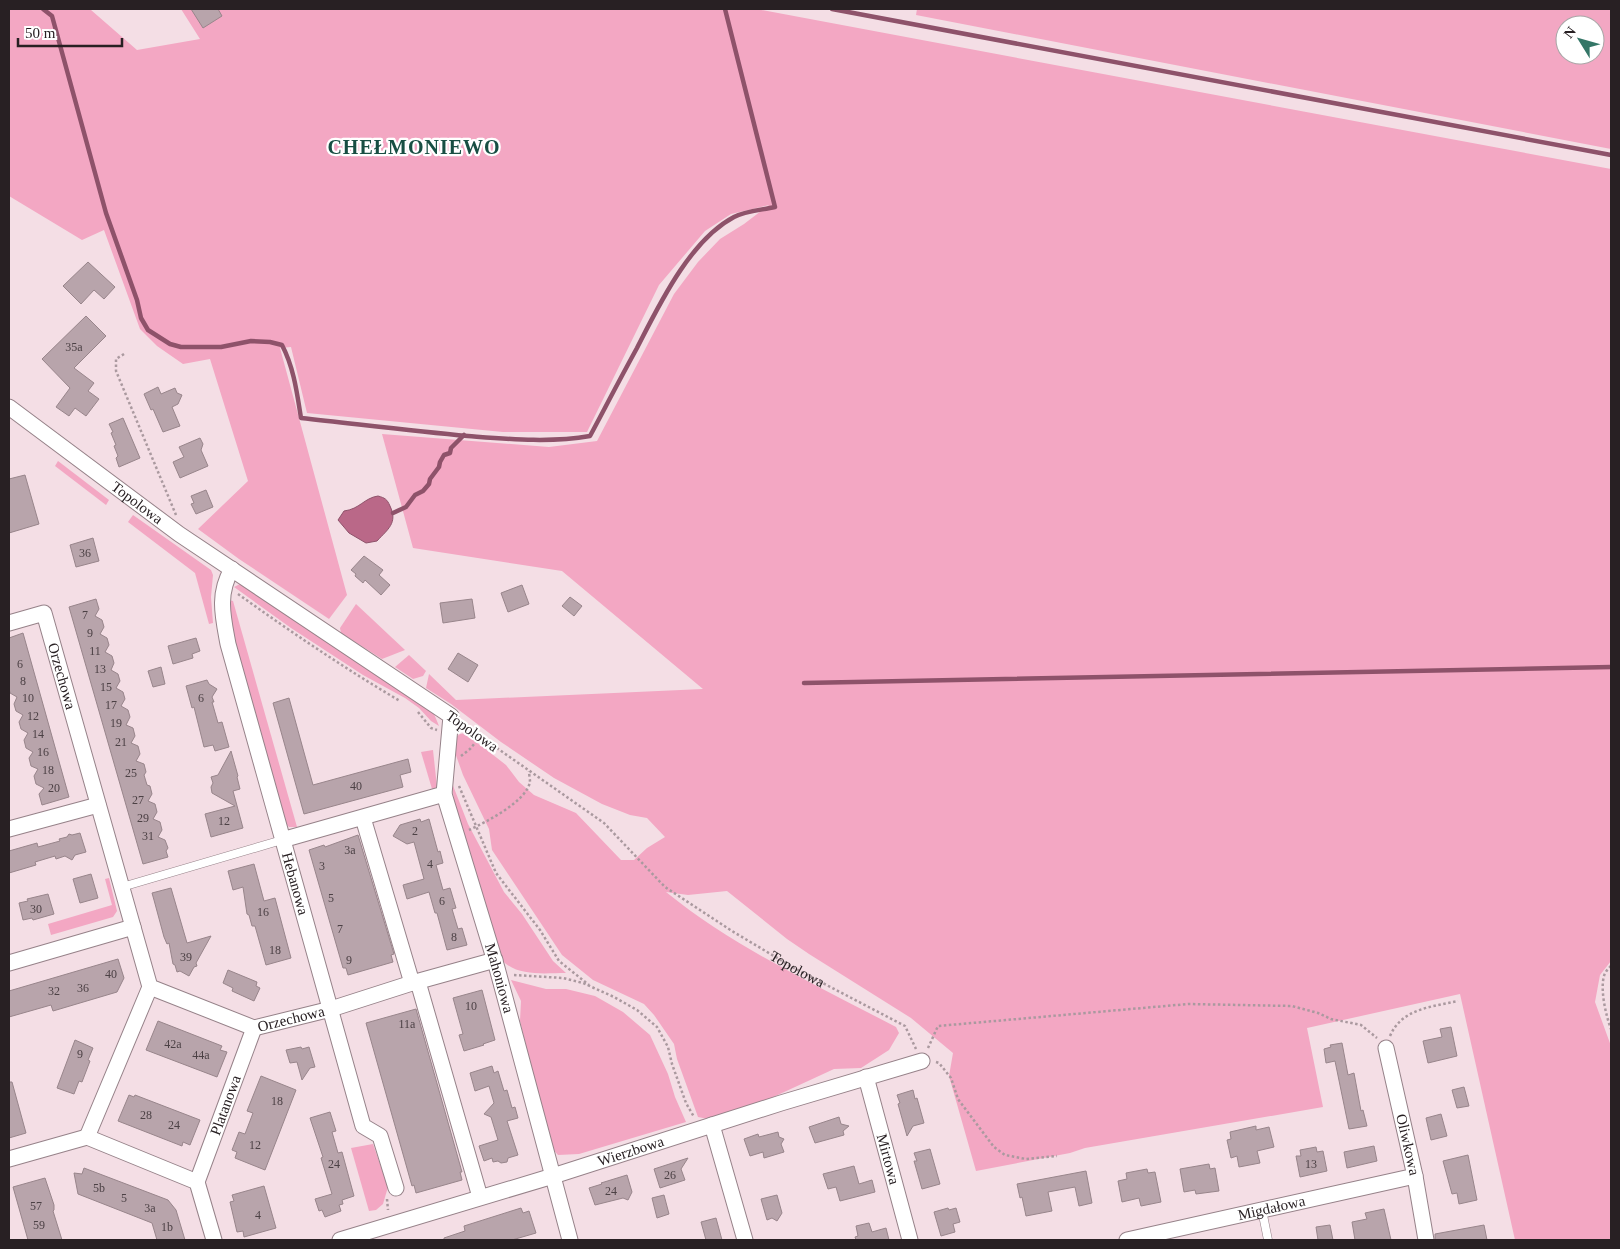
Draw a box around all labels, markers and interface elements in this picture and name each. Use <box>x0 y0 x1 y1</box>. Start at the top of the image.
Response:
scale bar <box>18 15 121 47</box>
north arrow <box>1555 15 1605 65</box>
text: N <box>1561 24 1579 41</box>
text: 50 m <box>25 25 56 41</box>
district label: CHEŁMONIEWO <box>327 136 501 158</box>
house number: 35a <box>65 340 83 354</box>
street label: Topolowa <box>108 478 166 527</box>
house number: 36 <box>79 546 91 560</box>
house number: 7 <box>82 608 88 622</box>
house number: 9 <box>87 626 93 640</box>
street label: Orzechowa <box>45 641 79 712</box>
house number: 11 <box>89 644 101 658</box>
house number: 6 <box>17 657 23 671</box>
house number: 13 <box>94 662 106 676</box>
house number: 8 <box>20 674 26 688</box>
house number: 15 <box>100 680 112 694</box>
house number: 10 <box>22 691 34 705</box>
house number: 6 <box>198 691 204 705</box>
house number: 17 <box>105 698 117 712</box>
street label: Topolowa <box>443 707 501 755</box>
house number: 12 <box>27 709 39 723</box>
house number: 19 <box>110 716 122 730</box>
house number: 14 <box>32 727 44 741</box>
house number: 21 <box>115 735 127 749</box>
house number: 16 <box>37 745 49 759</box>
house number: 18 <box>42 763 54 777</box>
house number: 25 <box>125 766 137 780</box>
house number: 40 <box>350 779 362 793</box>
house number: 20 <box>48 781 60 795</box>
house number: 27 <box>132 793 144 807</box>
house number: 29 <box>137 811 149 825</box>
house number: 12 <box>218 814 230 828</box>
house number: 2 <box>412 824 418 838</box>
house number: 31 <box>142 829 154 843</box>
house number: 3a <box>344 843 356 857</box>
street label: Hebanowa <box>279 851 312 917</box>
house number: 4 <box>427 857 433 871</box>
house number: 3 <box>319 859 325 873</box>
house number: 5 <box>328 891 334 905</box>
house number: 6 <box>439 894 445 908</box>
house number: 30 <box>30 902 42 916</box>
house number: 16 <box>257 905 269 919</box>
house number: 7 <box>337 922 343 936</box>
house number: 8 <box>451 930 457 944</box>
street label: Mahoniowa <box>482 941 517 1015</box>
house number: 18 <box>269 943 281 957</box>
street label: Topolowa <box>767 948 827 991</box>
house number: 39 <box>180 950 192 964</box>
house number: 9 <box>346 953 352 967</box>
house number: 40 <box>105 967 117 981</box>
house number: 36 <box>77 981 89 995</box>
house number: 32 <box>48 984 60 998</box>
house number: 10 <box>465 999 477 1013</box>
street label: Orzechowa <box>256 1003 326 1035</box>
house number: 11a <box>399 1017 416 1031</box>
house number: 42a <box>164 1037 182 1051</box>
house number: 9 <box>77 1047 83 1061</box>
house number: 44a <box>192 1048 210 1062</box>
street label: Platanowa <box>207 1073 244 1137</box>
house number: 18 <box>271 1094 283 1108</box>
house number: 28 <box>140 1108 152 1122</box>
street label: Oliwkowa <box>1393 1112 1423 1177</box>
house number: 24 <box>168 1118 180 1132</box>
street label: Mirtowa <box>874 1132 903 1186</box>
street label: Wierzbowa <box>596 1133 666 1169</box>
house number: 12 <box>249 1138 261 1152</box>
house number: 24 <box>328 1157 340 1171</box>
house number: 13 <box>1305 1157 1317 1171</box>
house number: 26 <box>664 1168 676 1182</box>
house number: 5b <box>93 1181 105 1195</box>
house number: 24 <box>605 1184 617 1198</box>
house number: 5 <box>121 1191 127 1205</box>
street label: Migdałowa <box>1236 1193 1307 1223</box>
house number: 57 <box>30 1199 42 1213</box>
house number: 3a <box>144 1201 156 1215</box>
house number: 4 <box>255 1208 261 1222</box>
house number: 59 <box>33 1218 45 1232</box>
house number: 1b <box>161 1220 173 1234</box>

